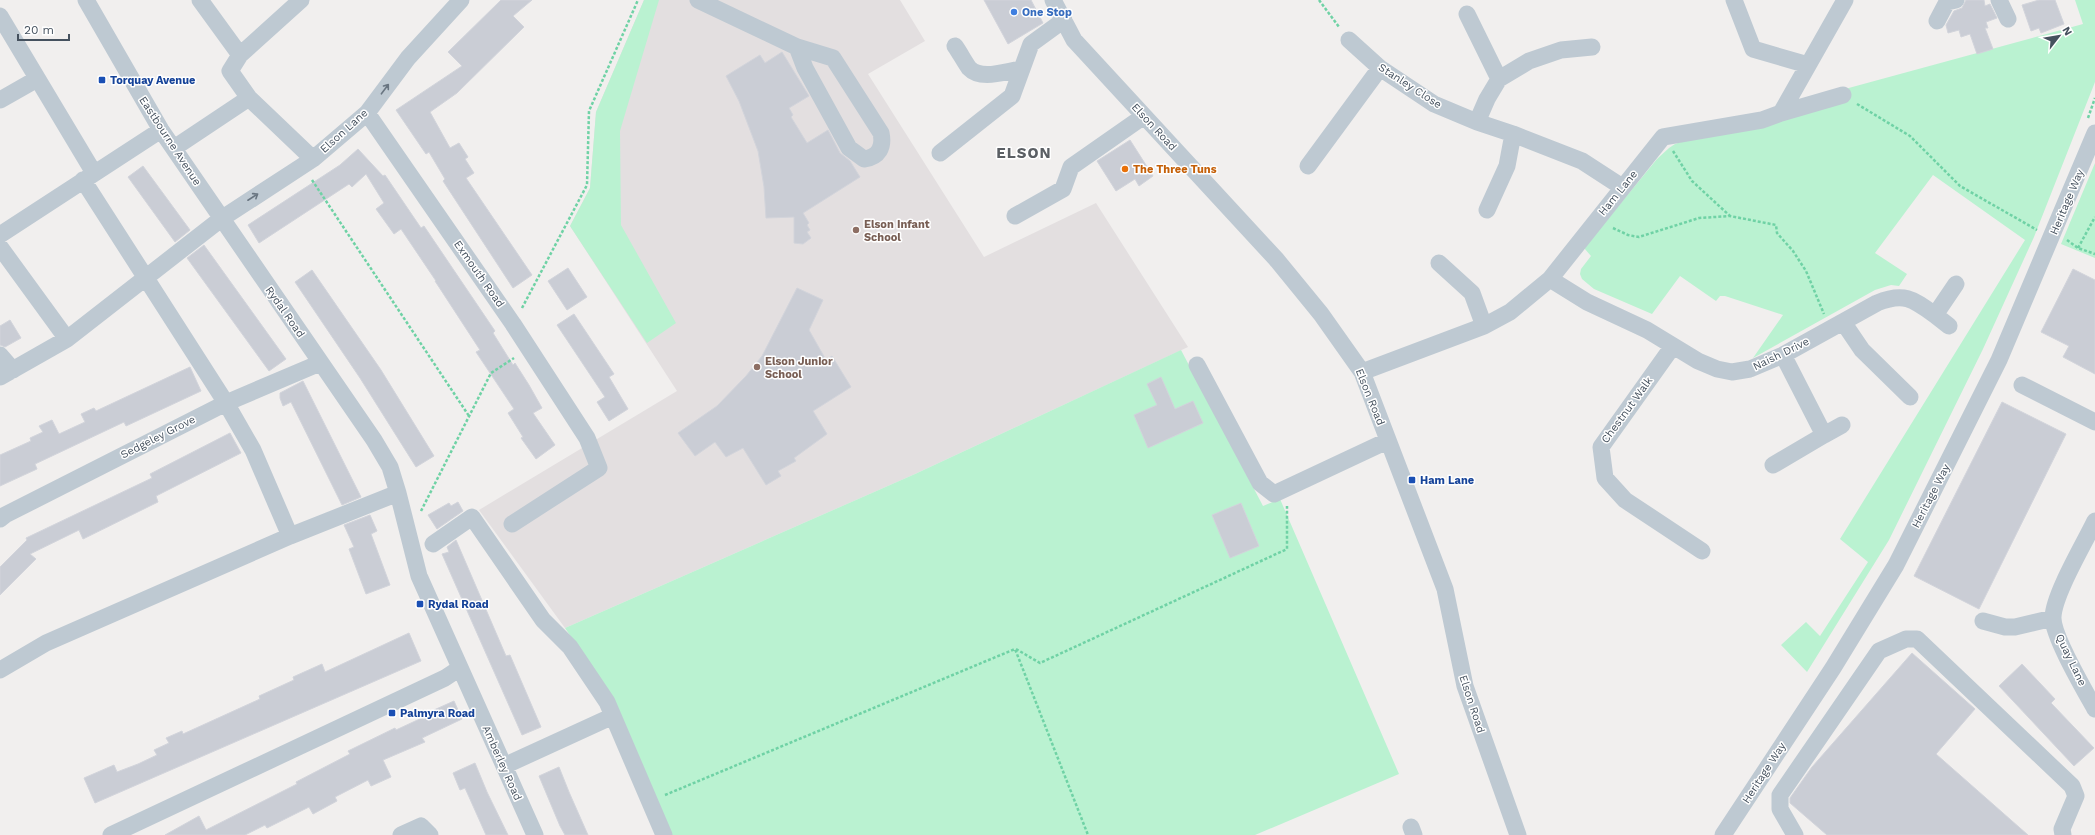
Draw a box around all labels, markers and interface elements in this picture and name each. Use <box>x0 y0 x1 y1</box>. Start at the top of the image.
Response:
place label: One Stop <box>1022 6 1072 19</box>
marker: One Stop <box>1009 7 1019 17</box>
scale bar <box>18 16 69 42</box>
north arrow <box>2039 16 2079 56</box>
text: 20 m <box>24 23 54 37</box>
text: N <box>2059 24 2075 38</box>
street label: Stanley Close <box>1376 61 1444 111</box>
place label: Torquay Avenue <box>110 74 195 87</box>
marker: Torquay Avenue <box>97 75 107 85</box>
one-way arrow <box>381 83 389 94</box>
street label: Eastbourne Avenue <box>136 94 204 188</box>
street label: Elson Road <box>1129 101 1179 153</box>
street label: Elson Lane <box>318 106 370 156</box>
district label: ELSON <box>996 144 1052 162</box>
place label: The Three Tuns <box>1133 163 1217 176</box>
marker: The Three Tuns <box>1120 164 1130 174</box>
street label: Heritage Way <box>2047 167 2087 237</box>
street label: Ham Lane <box>1596 168 1640 218</box>
one-way arrow <box>248 193 259 202</box>
place label: Elson Infant School <box>864 218 930 244</box>
marker: Elson Infant School <box>851 225 861 235</box>
street label: Exmouth Road <box>451 238 507 310</box>
street label: Rydal Road <box>263 284 307 340</box>
street label: Naish Drive <box>1751 335 1811 373</box>
place label: Elson Junior School <box>765 355 833 381</box>
marker: Elson Junior School <box>752 362 762 372</box>
street label: Elson Road <box>1353 367 1387 427</box>
street label: Chestnut Walk <box>1599 374 1655 446</box>
street label: Sedgeley Grove <box>118 413 198 461</box>
street label: Heritage Way <box>1909 462 1953 530</box>
place label: Ham Lane <box>1420 474 1474 487</box>
marker: Ham Lane <box>1407 475 1417 485</box>
place label: Rydal Road <box>428 598 489 611</box>
marker: Rydal Road <box>415 599 425 609</box>
street label: Quay Lane <box>2053 632 2089 688</box>
street label: Elson Road <box>1457 673 1487 735</box>
place label: Palmyra Road <box>400 707 475 720</box>
marker: Palmyra Road <box>387 708 397 718</box>
street label: Amberley Road <box>480 723 524 803</box>
street label: Heritage Way <box>1739 740 1789 806</box>

